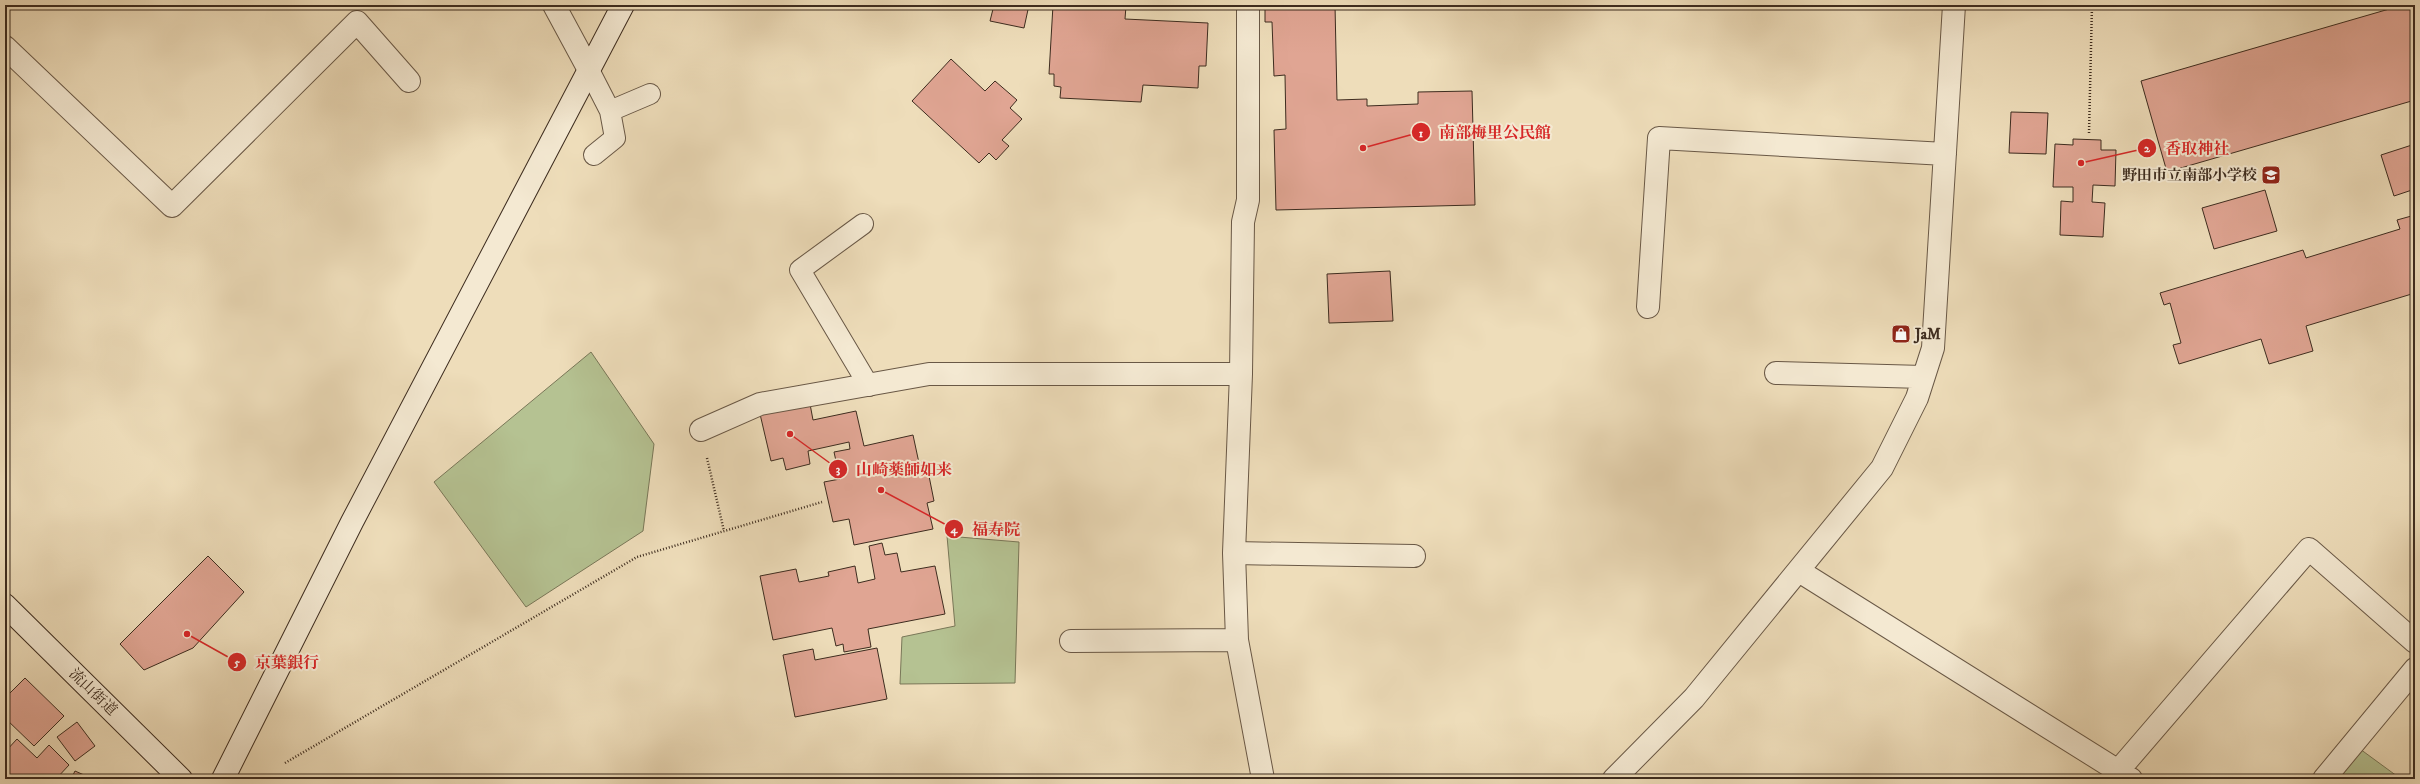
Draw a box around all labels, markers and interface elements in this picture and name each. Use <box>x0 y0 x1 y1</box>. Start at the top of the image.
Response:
callout: 南部梅里公民館 <box>1411 118 1559 146</box>
text: 南部梅里公民館 <box>1439 123 1551 143</box>
text: 1 <box>1419 126 1424 141</box>
callout: 香取神社 <box>2137 134 2237 162</box>
text: 香取神社 <box>2165 139 2229 159</box>
text: 2 <box>2144 141 2151 156</box>
school or university icon: 野田市立南部小学校 <box>2260 164 2282 186</box>
place label: 野田市立南部小学校 <box>2122 166 2257 185</box>
shop icon: JaM <box>1890 323 1912 345</box>
place label: JaM <box>1913 325 1941 344</box>
callout: 山崎薬師如来 <box>828 455 960 483</box>
text: 山崎薬師如来 <box>856 460 952 480</box>
text: 3 <box>836 462 841 477</box>
callout: 福寿院 <box>944 515 1028 543</box>
text: 福寿院 <box>971 520 1020 540</box>
text: 4 <box>950 522 959 537</box>
callout: 京葉銀行 <box>227 648 327 676</box>
text: 京葉銀行 <box>255 653 319 673</box>
text: 5 <box>233 655 240 670</box>
street label: 流山街道 <box>65 664 121 720</box>

